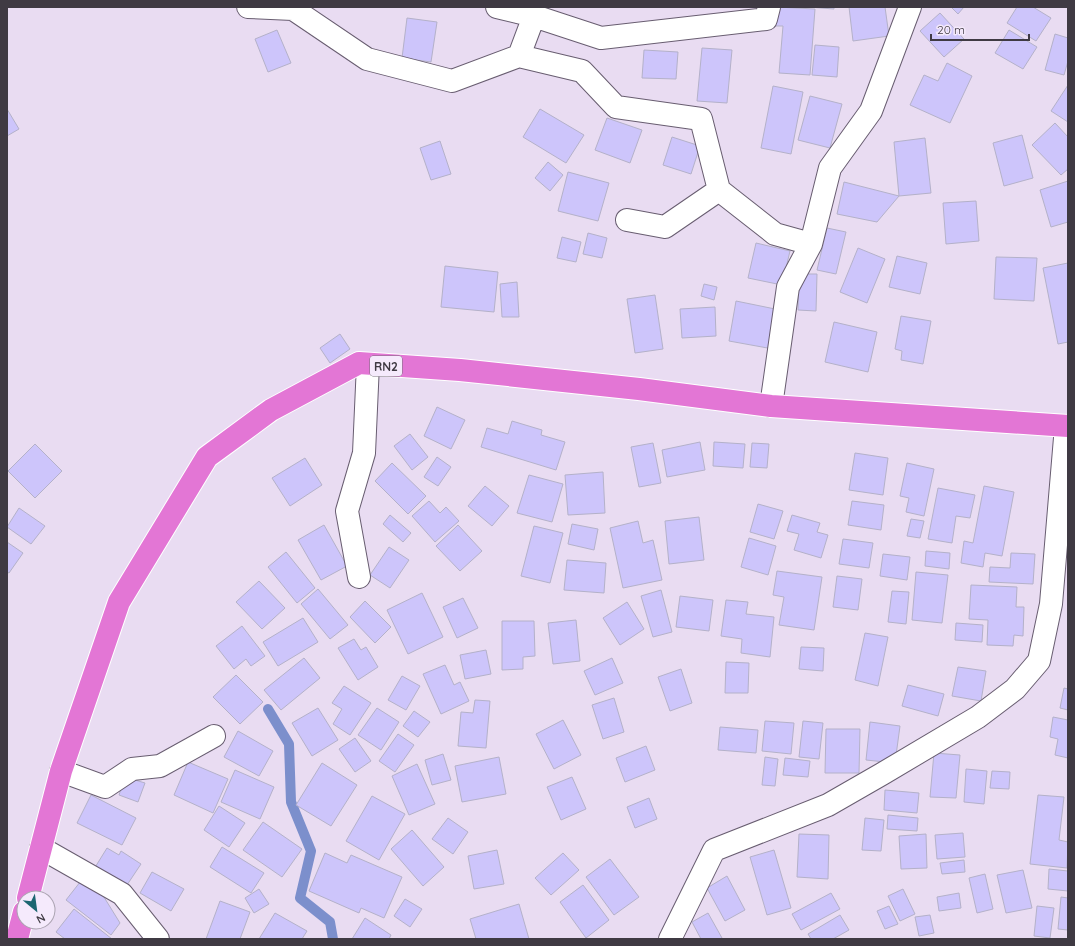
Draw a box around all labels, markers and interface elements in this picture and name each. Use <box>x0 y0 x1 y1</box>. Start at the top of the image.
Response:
scale bar <box>931 16 1029 42</box>
text: 20 m <box>937 22 965 37</box>
road number: RN2 <box>370 356 402 376</box>
north arrow <box>16 890 56 930</box>
text: N <box>34 911 48 927</box>

